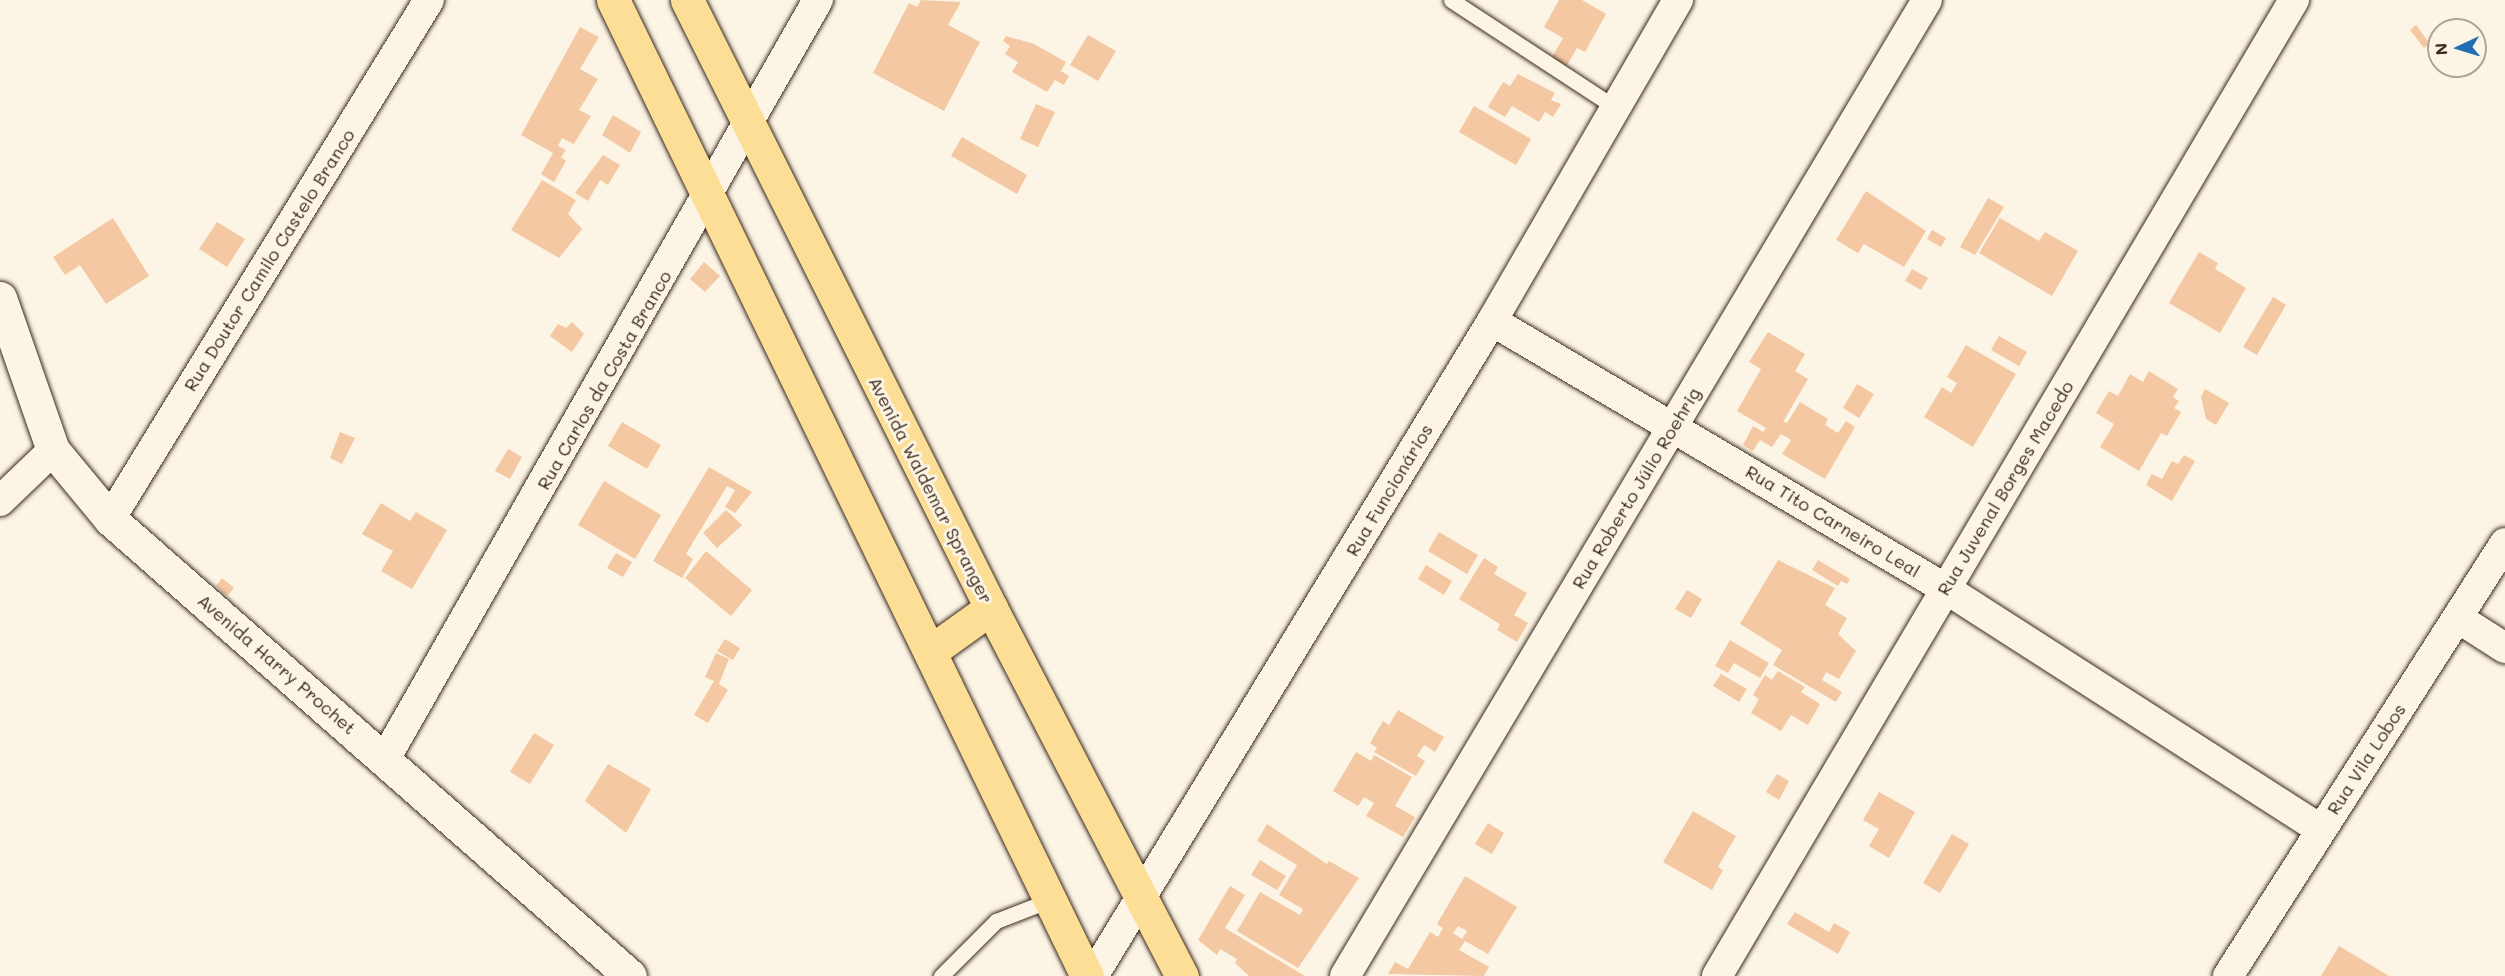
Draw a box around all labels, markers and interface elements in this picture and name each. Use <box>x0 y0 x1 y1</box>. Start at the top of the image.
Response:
north arrow <box>2427 18 2487 78</box>
text: N <box>2430 42 2451 56</box>
street label: Rua Doutor Camilo Castelo Branco <box>179 125 359 395</box>
street label: Rua Carlos da Costa Branco <box>532 267 676 493</box>
street label: Avenida Waldemar Spranger <box>864 373 998 607</box>
street label: Rua Juvenal Borges Macedo <box>1932 377 2078 599</box>
street label: Rua Roberto Júlio Roehrig <box>1567 383 1705 593</box>
street label: Rua Funcionários <box>1341 420 1437 560</box>
street label: Rua Tito Carneiro Leal <box>1742 460 1924 582</box>
street label: Avenida Harry Prochet <box>193 589 361 739</box>
street label: Rua Vila Lobos <box>2322 699 2410 819</box>

